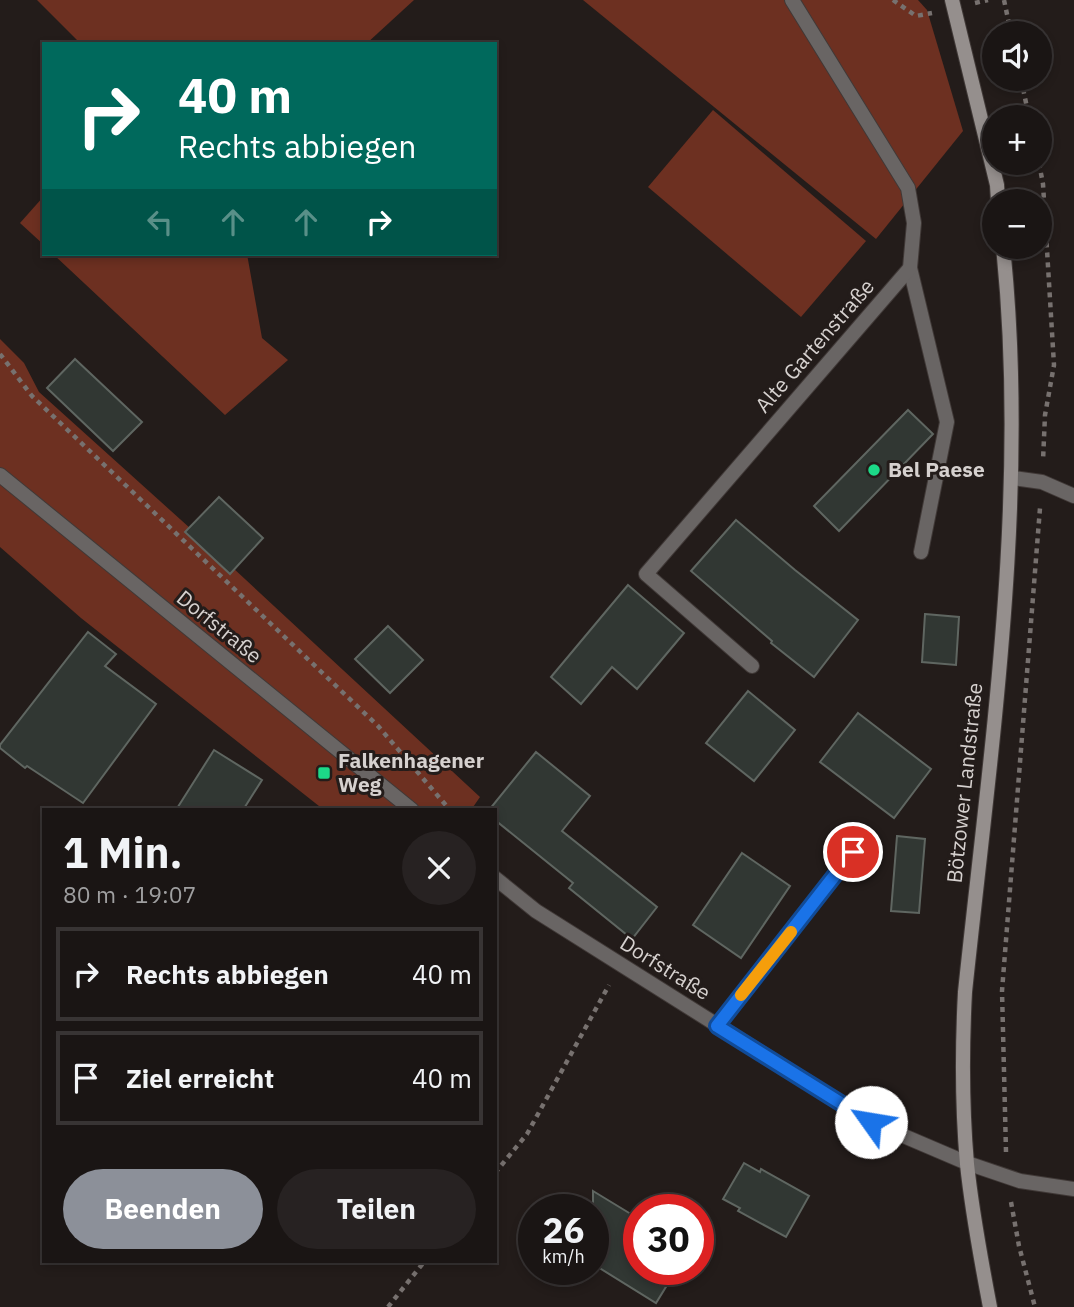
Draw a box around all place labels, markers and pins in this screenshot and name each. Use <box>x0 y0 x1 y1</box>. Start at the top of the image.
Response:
place label: Bel Paese <box>888 455 985 483</box>
marker: Bel Paese <box>866 462 882 478</box>
place label: Falkenhagener Weg <box>338 746 485 798</box>
marker: Falkenhagener Weg <box>316 765 332 781</box>
pin <box>823 822 883 882</box>

